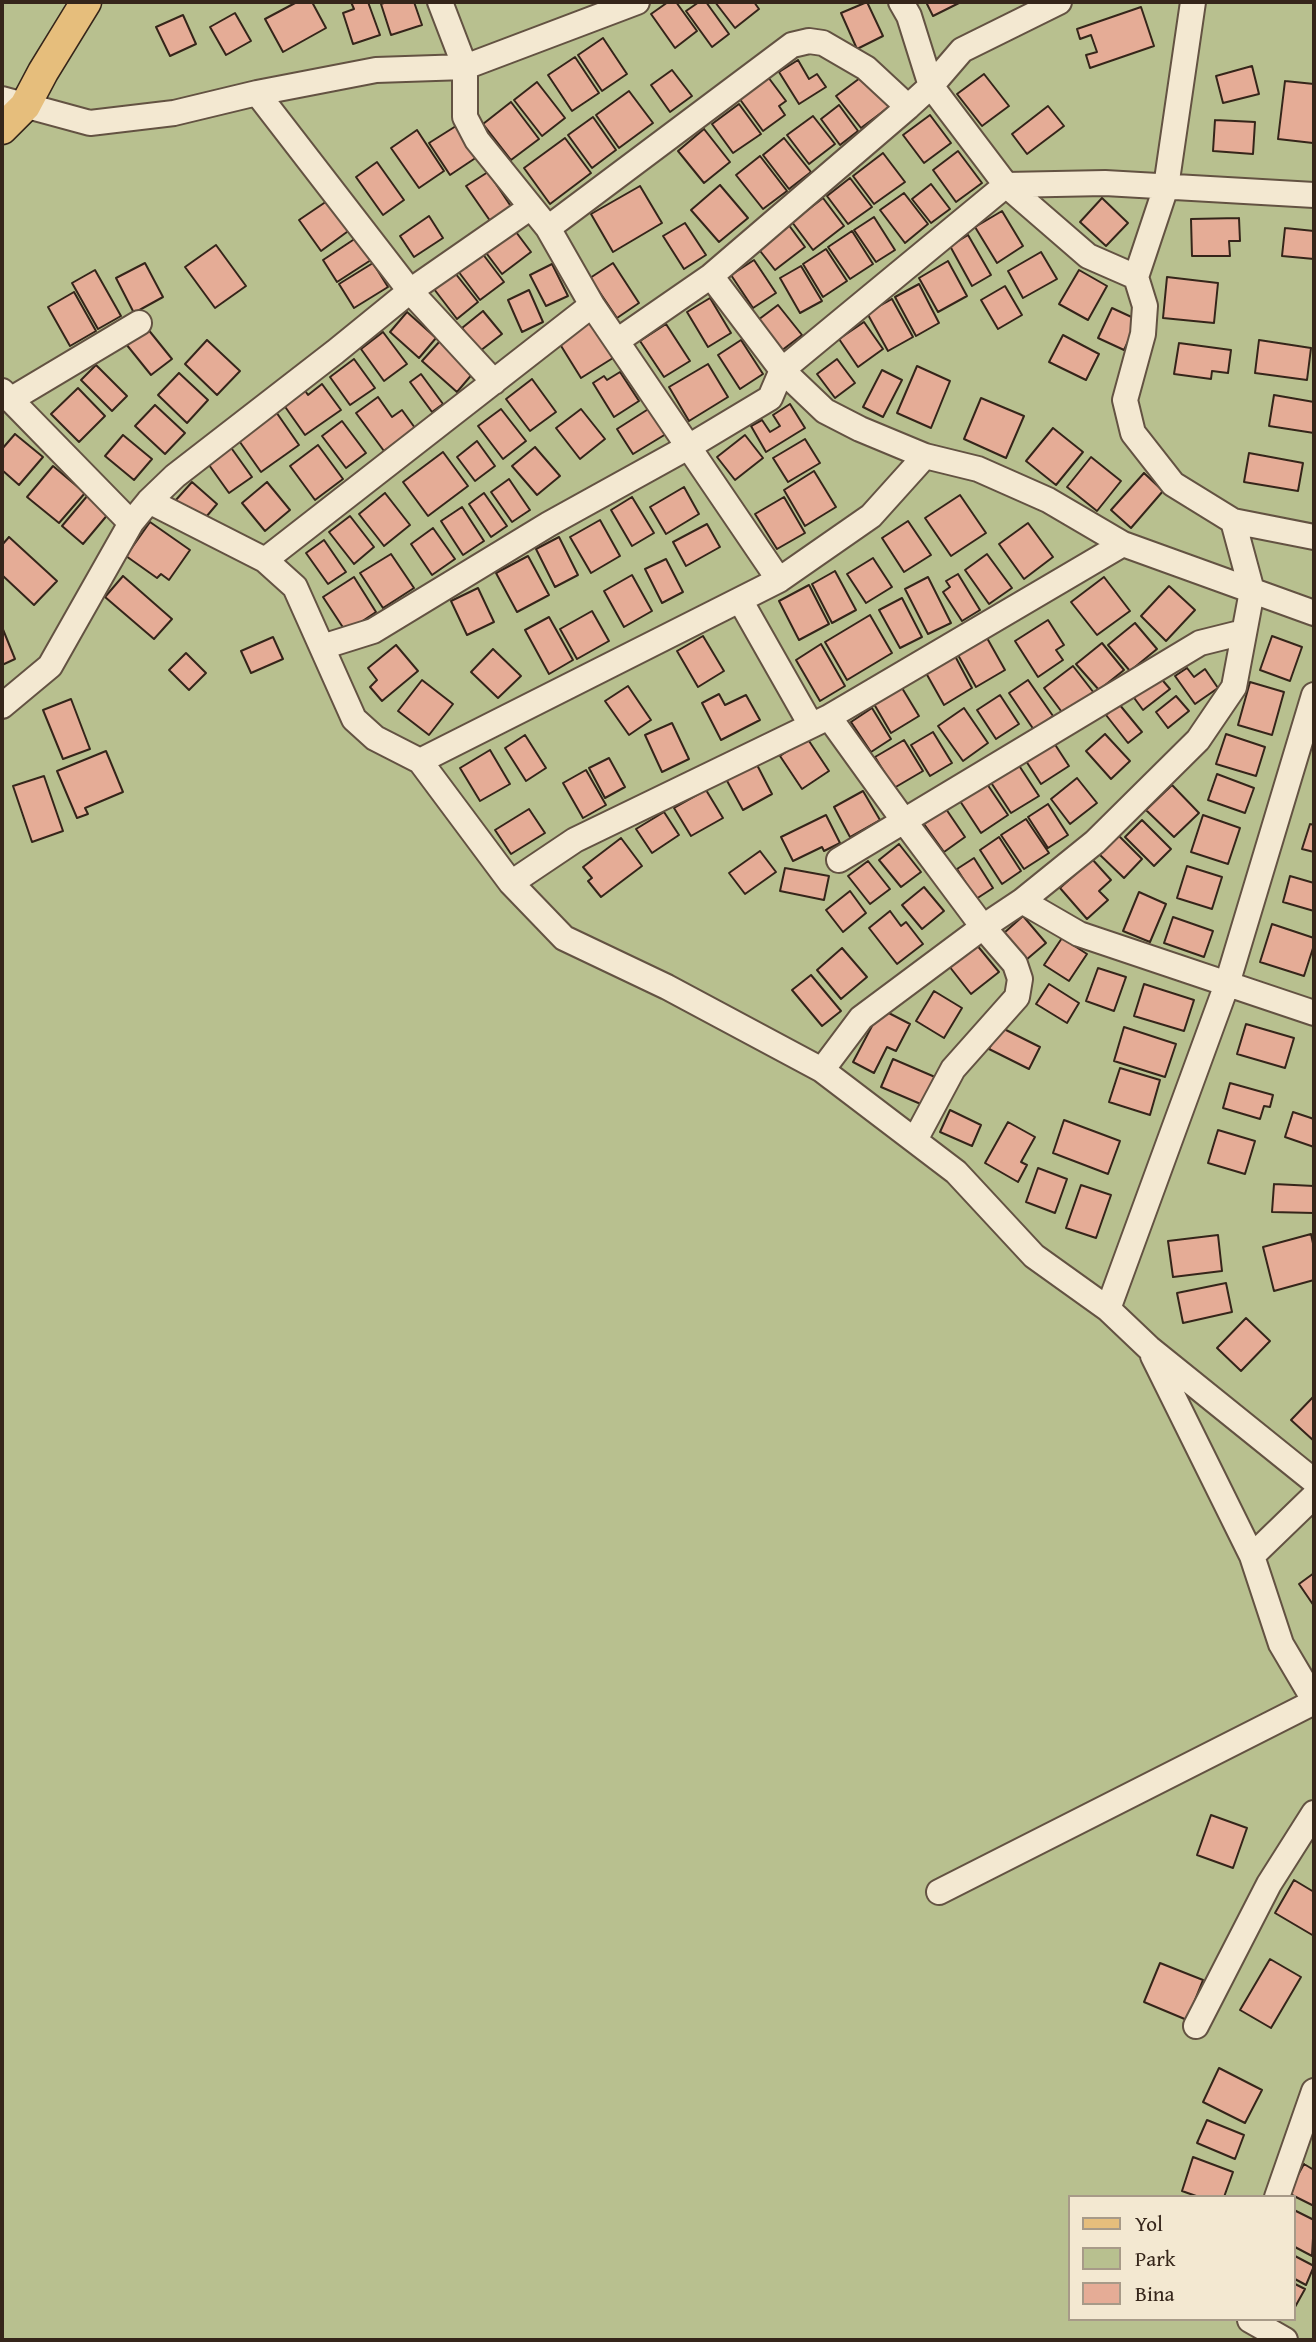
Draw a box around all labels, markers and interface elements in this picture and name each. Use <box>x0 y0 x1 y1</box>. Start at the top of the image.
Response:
legend <box>1068 2195 1295 2321</box>
text: Yol <box>1135 2208 1163 2239</box>
text: Park <box>1135 2243 1176 2274</box>
text: Bina <box>1135 2278 1175 2309</box>

